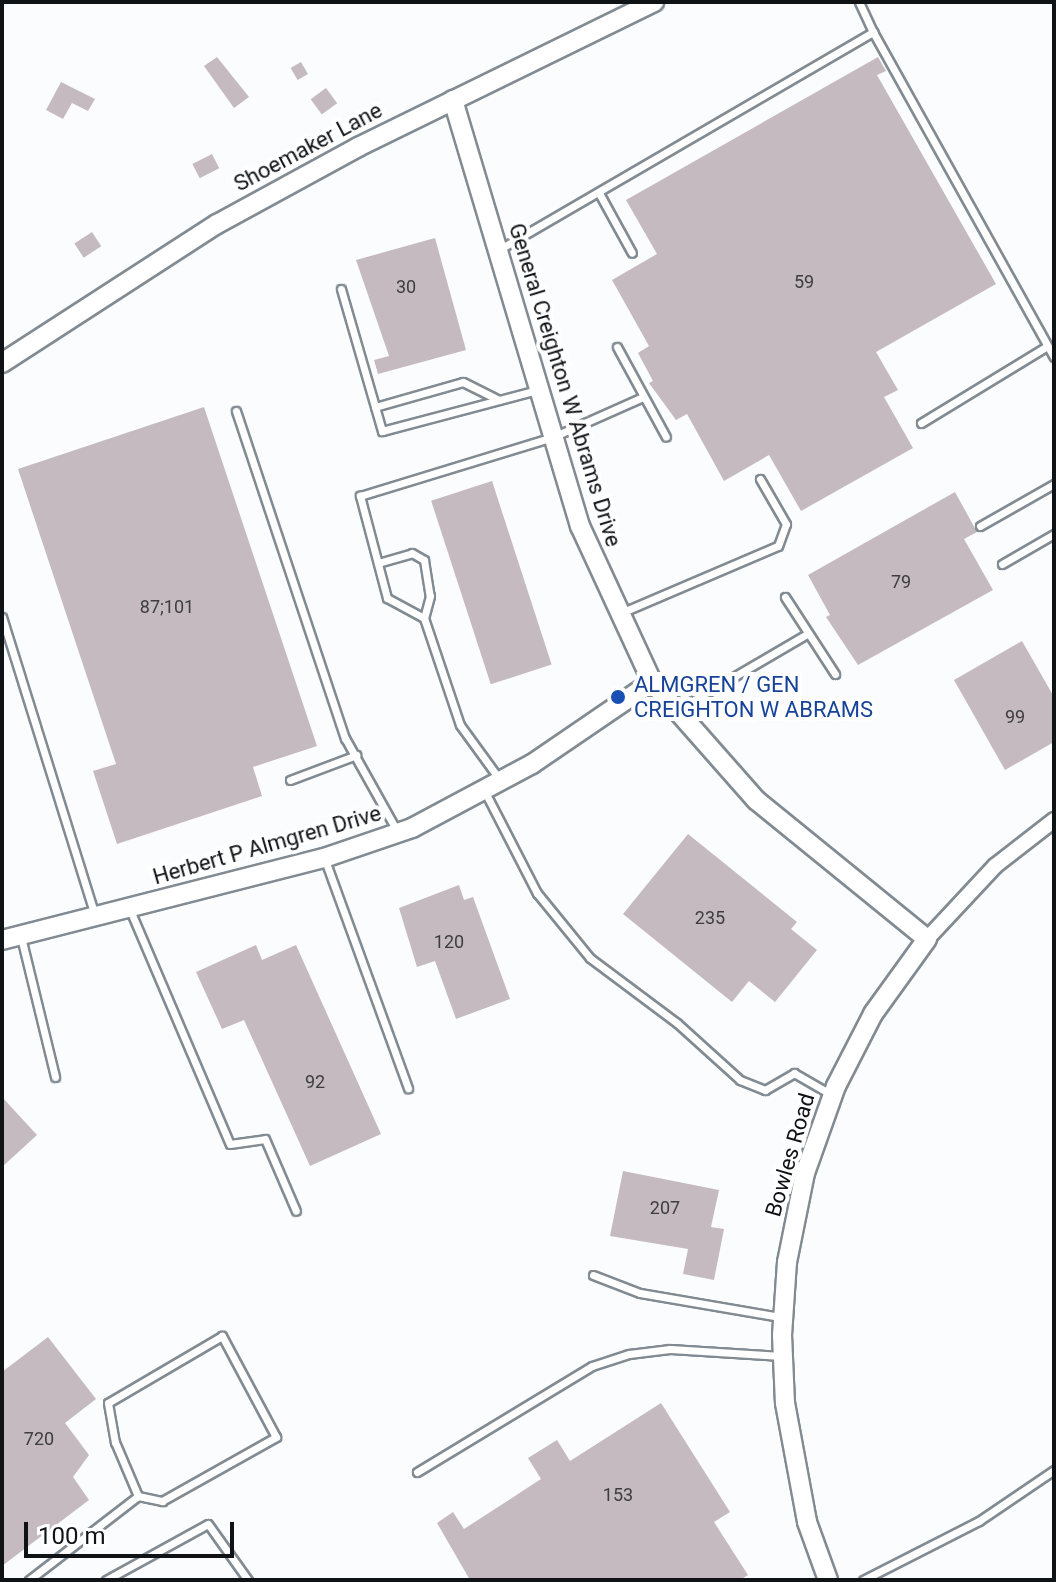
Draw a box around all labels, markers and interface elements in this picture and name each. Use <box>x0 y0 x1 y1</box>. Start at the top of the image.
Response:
street label: Shoemaker Lane <box>229 97 387 197</box>
street label: General Creighton W Abrams Drive <box>503 220 627 550</box>
house number: 59 <box>794 271 814 293</box>
house number: 30 <box>396 276 416 298</box>
house number: 79 <box>891 571 911 593</box>
house number: 87;101 <box>140 596 194 618</box>
place label: ALMGREN / GEN CREIGHTON W ABRAMS <box>634 671 873 722</box>
marker: ALMGREN / GEN CREIGHTON W ABRAMS <box>609 688 627 706</box>
house number: 99 <box>1005 706 1025 728</box>
street label: Herbert P Almgren Drive <box>150 800 384 890</box>
house number: 235 <box>695 907 725 929</box>
house number: 120 <box>434 931 464 953</box>
house number: 92 <box>305 1071 325 1093</box>
street label: Bowles Road <box>760 1090 820 1220</box>
house number: 207 <box>650 1197 680 1219</box>
house number: 720 <box>24 1428 54 1450</box>
house number: 153 <box>603 1484 633 1506</box>
scale bar <box>28 1506 238 1556</box>
text: 100 m <box>38 1522 105 1550</box>

